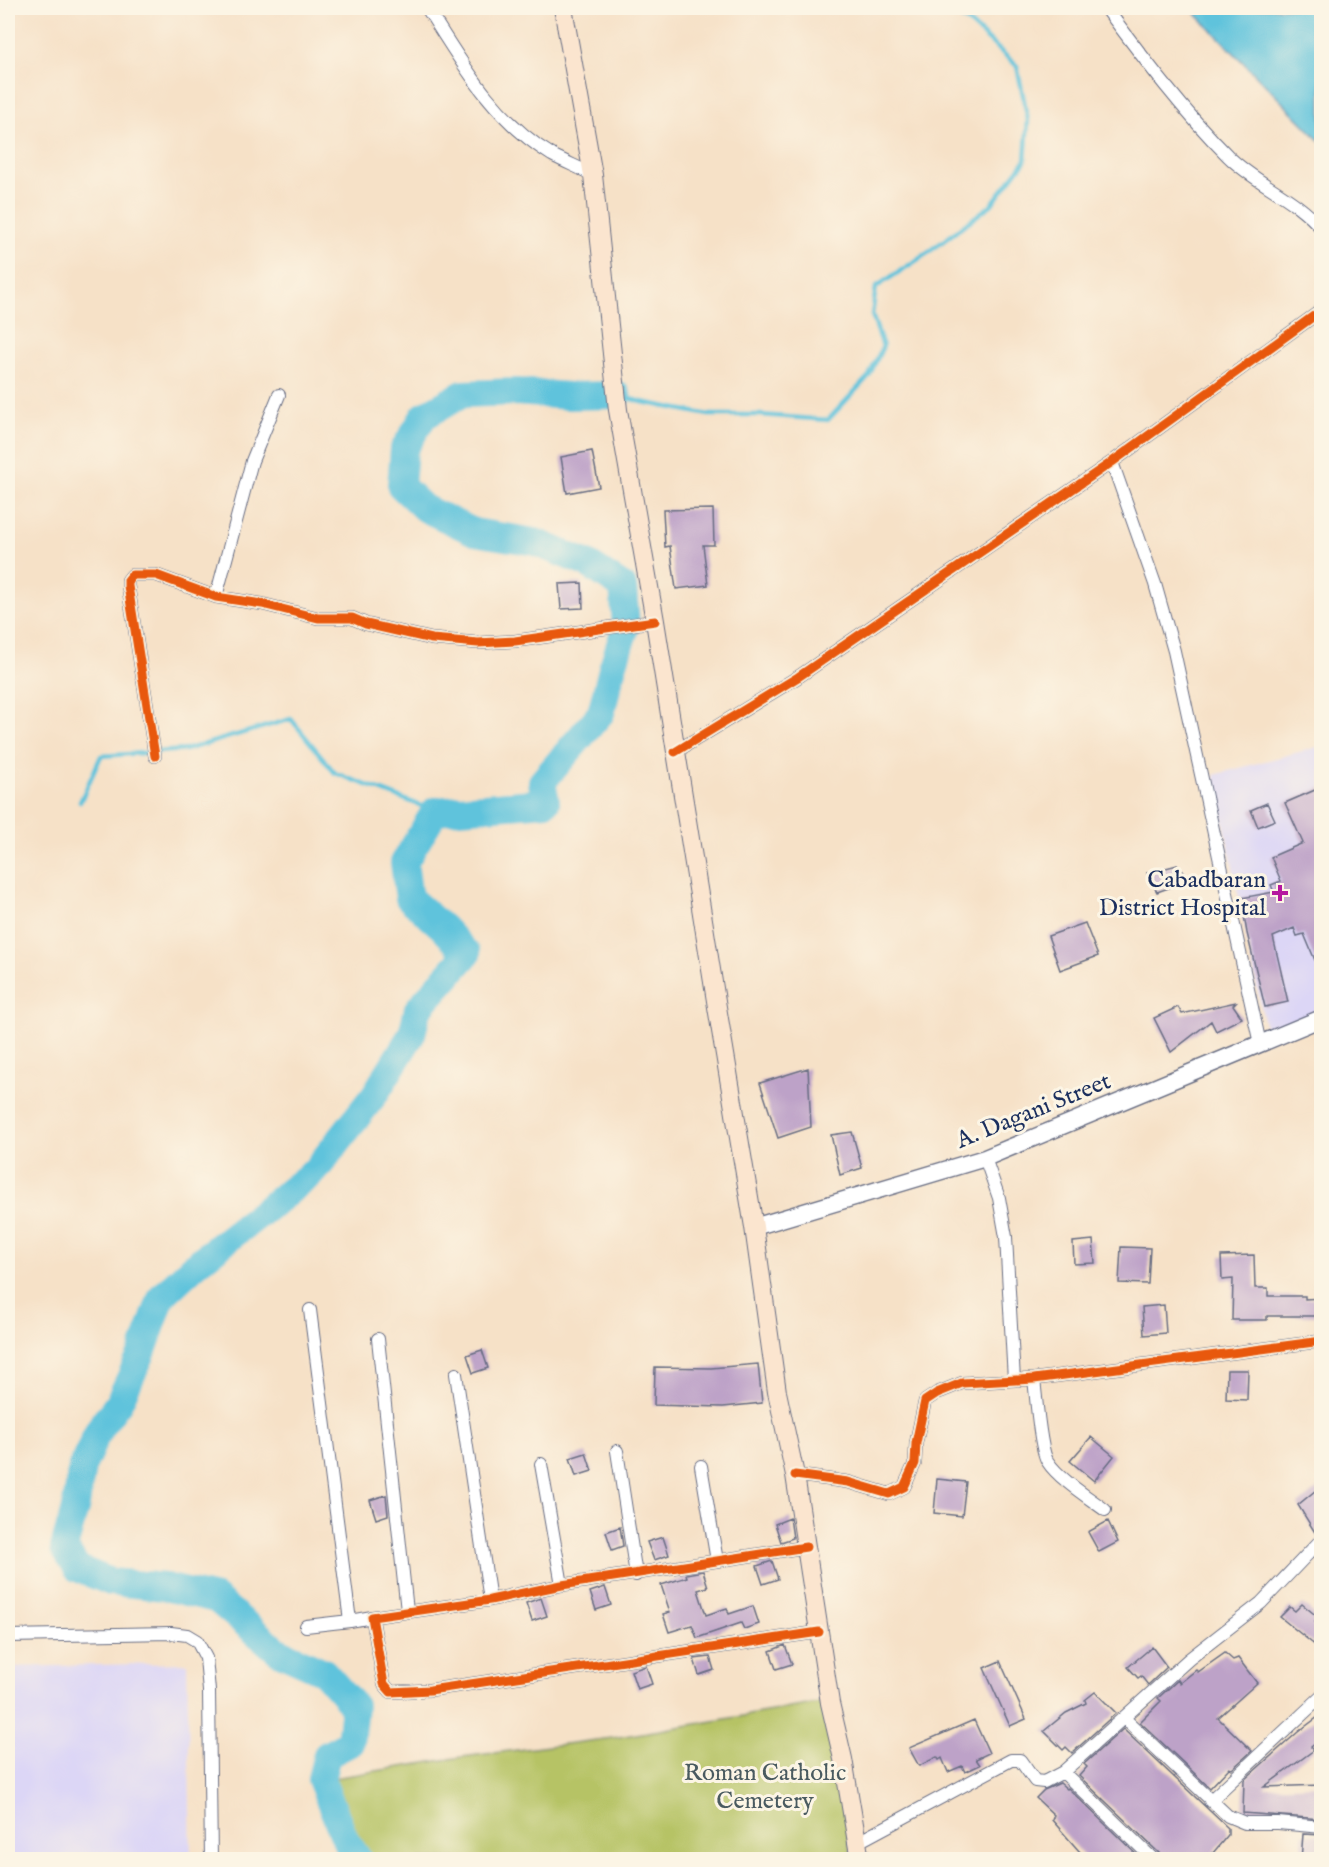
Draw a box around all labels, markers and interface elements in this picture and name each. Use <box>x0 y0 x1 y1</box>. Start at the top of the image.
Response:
place label: Cabadbaran District Hospital <box>1099 865 1266 924</box>
marker: Cabadbaran District Hospital <box>1271 884 1289 902</box>
street label: A. Dagani Street <box>951 1066 1115 1157</box>
park label: Roman Catholic Cemetery <box>684 1758 846 1817</box>

